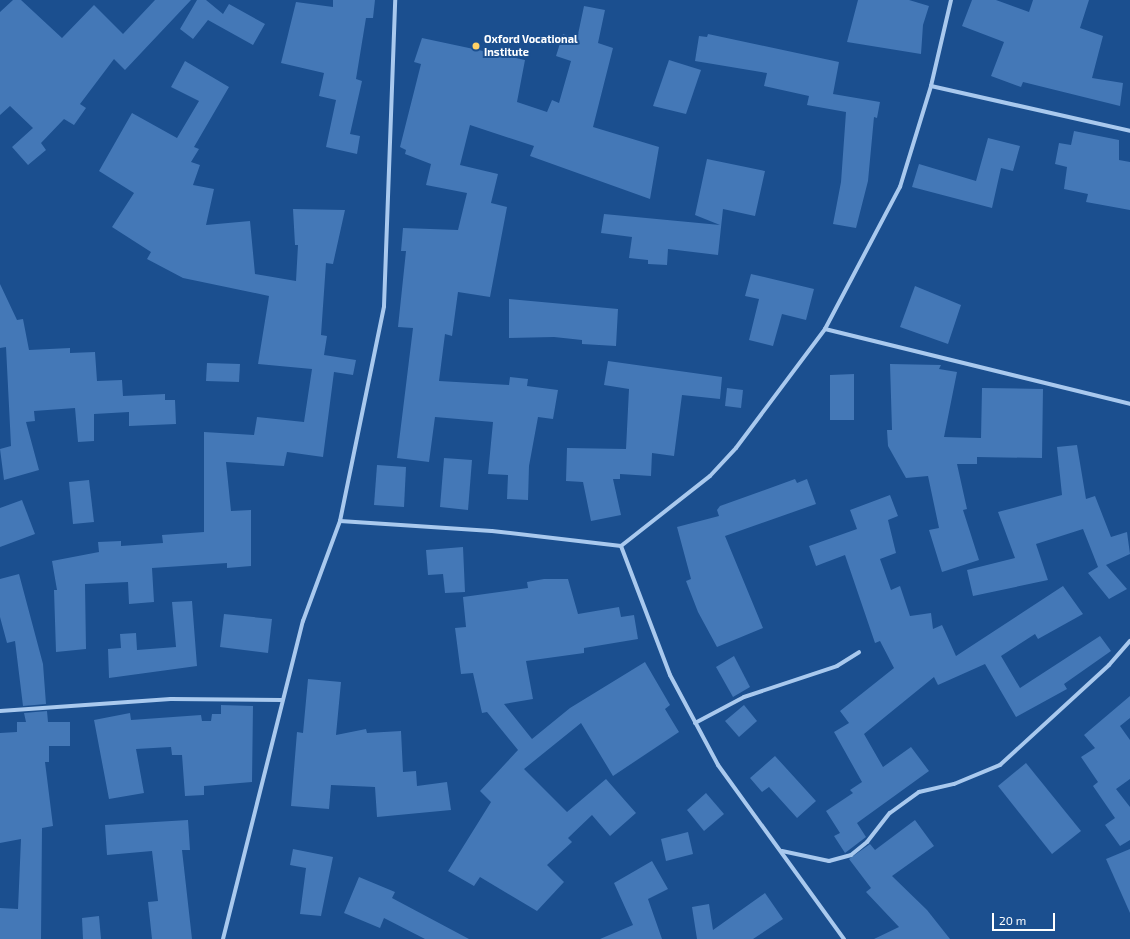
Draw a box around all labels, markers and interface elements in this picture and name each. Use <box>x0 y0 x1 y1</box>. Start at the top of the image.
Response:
place label: Oxford Vocational Institute <box>484 33 578 59</box>
marker: Oxford Vocational Institute <box>471 41 481 51</box>
scale bar <box>994 905 1057 931</box>
text: 20 m <box>999 913 1026 927</box>

